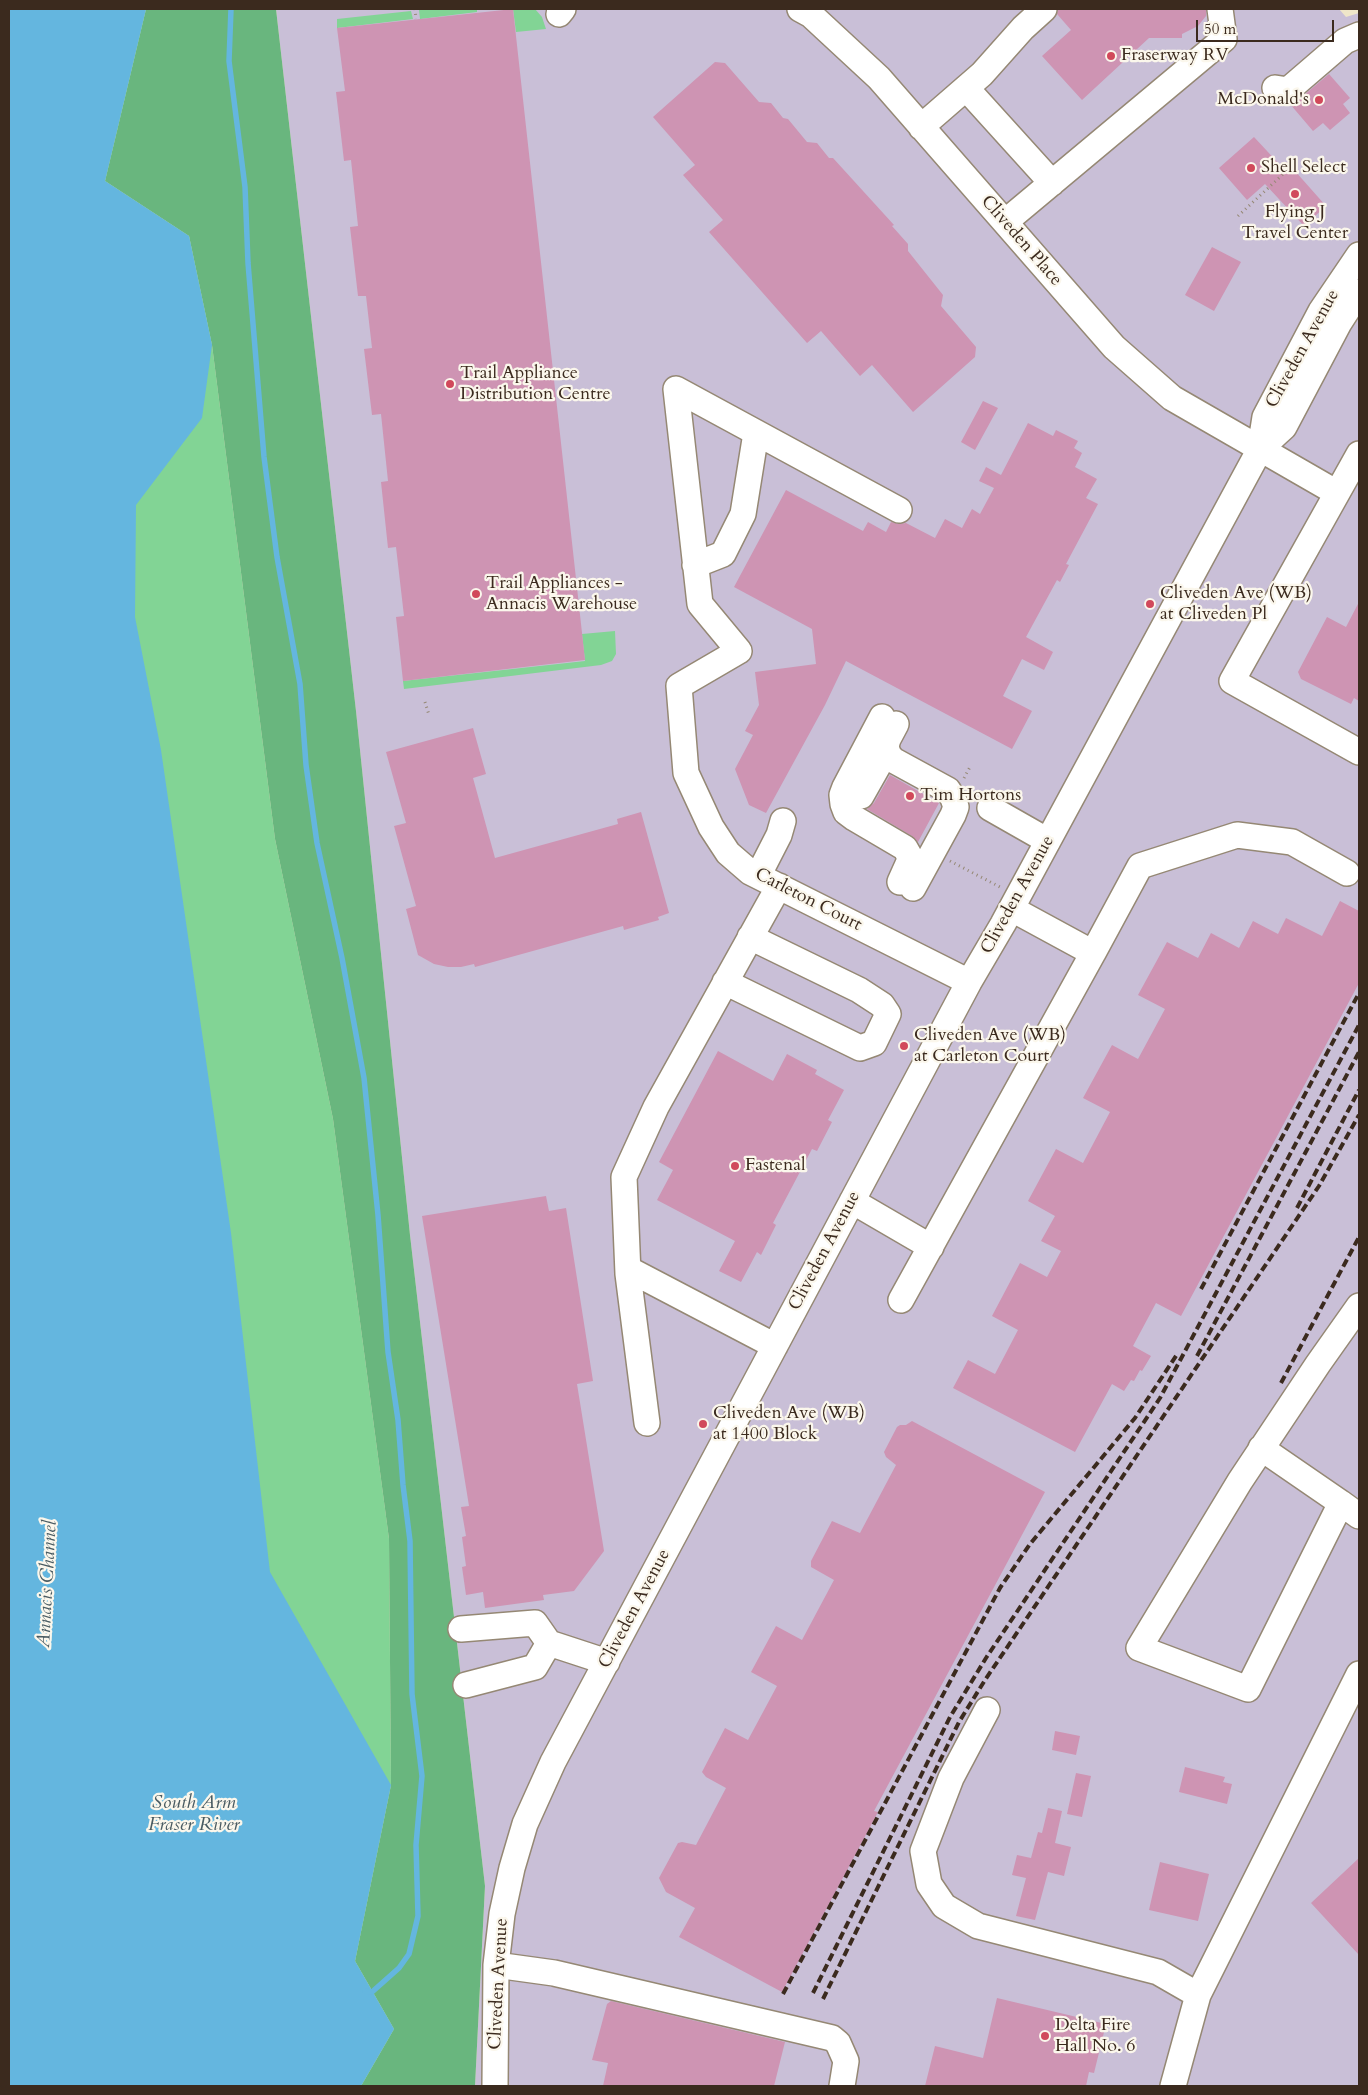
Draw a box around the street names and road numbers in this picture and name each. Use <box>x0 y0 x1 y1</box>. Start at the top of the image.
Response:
street label: Cliveden Place <box>976 191 1066 291</box>
street label: Cliveden Avenue <box>1262 286 1344 412</box>
street label: Cliveden Avenue <box>977 832 1059 958</box>
street label: Carleton Court <box>751 864 865 936</box>
street label: Cliveden Avenue <box>785 1188 865 1314</box>
street label: Cliveden Avenue <box>595 1546 675 1672</box>
street label: Cliveden Avenue <box>485 1918 513 2050</box>

